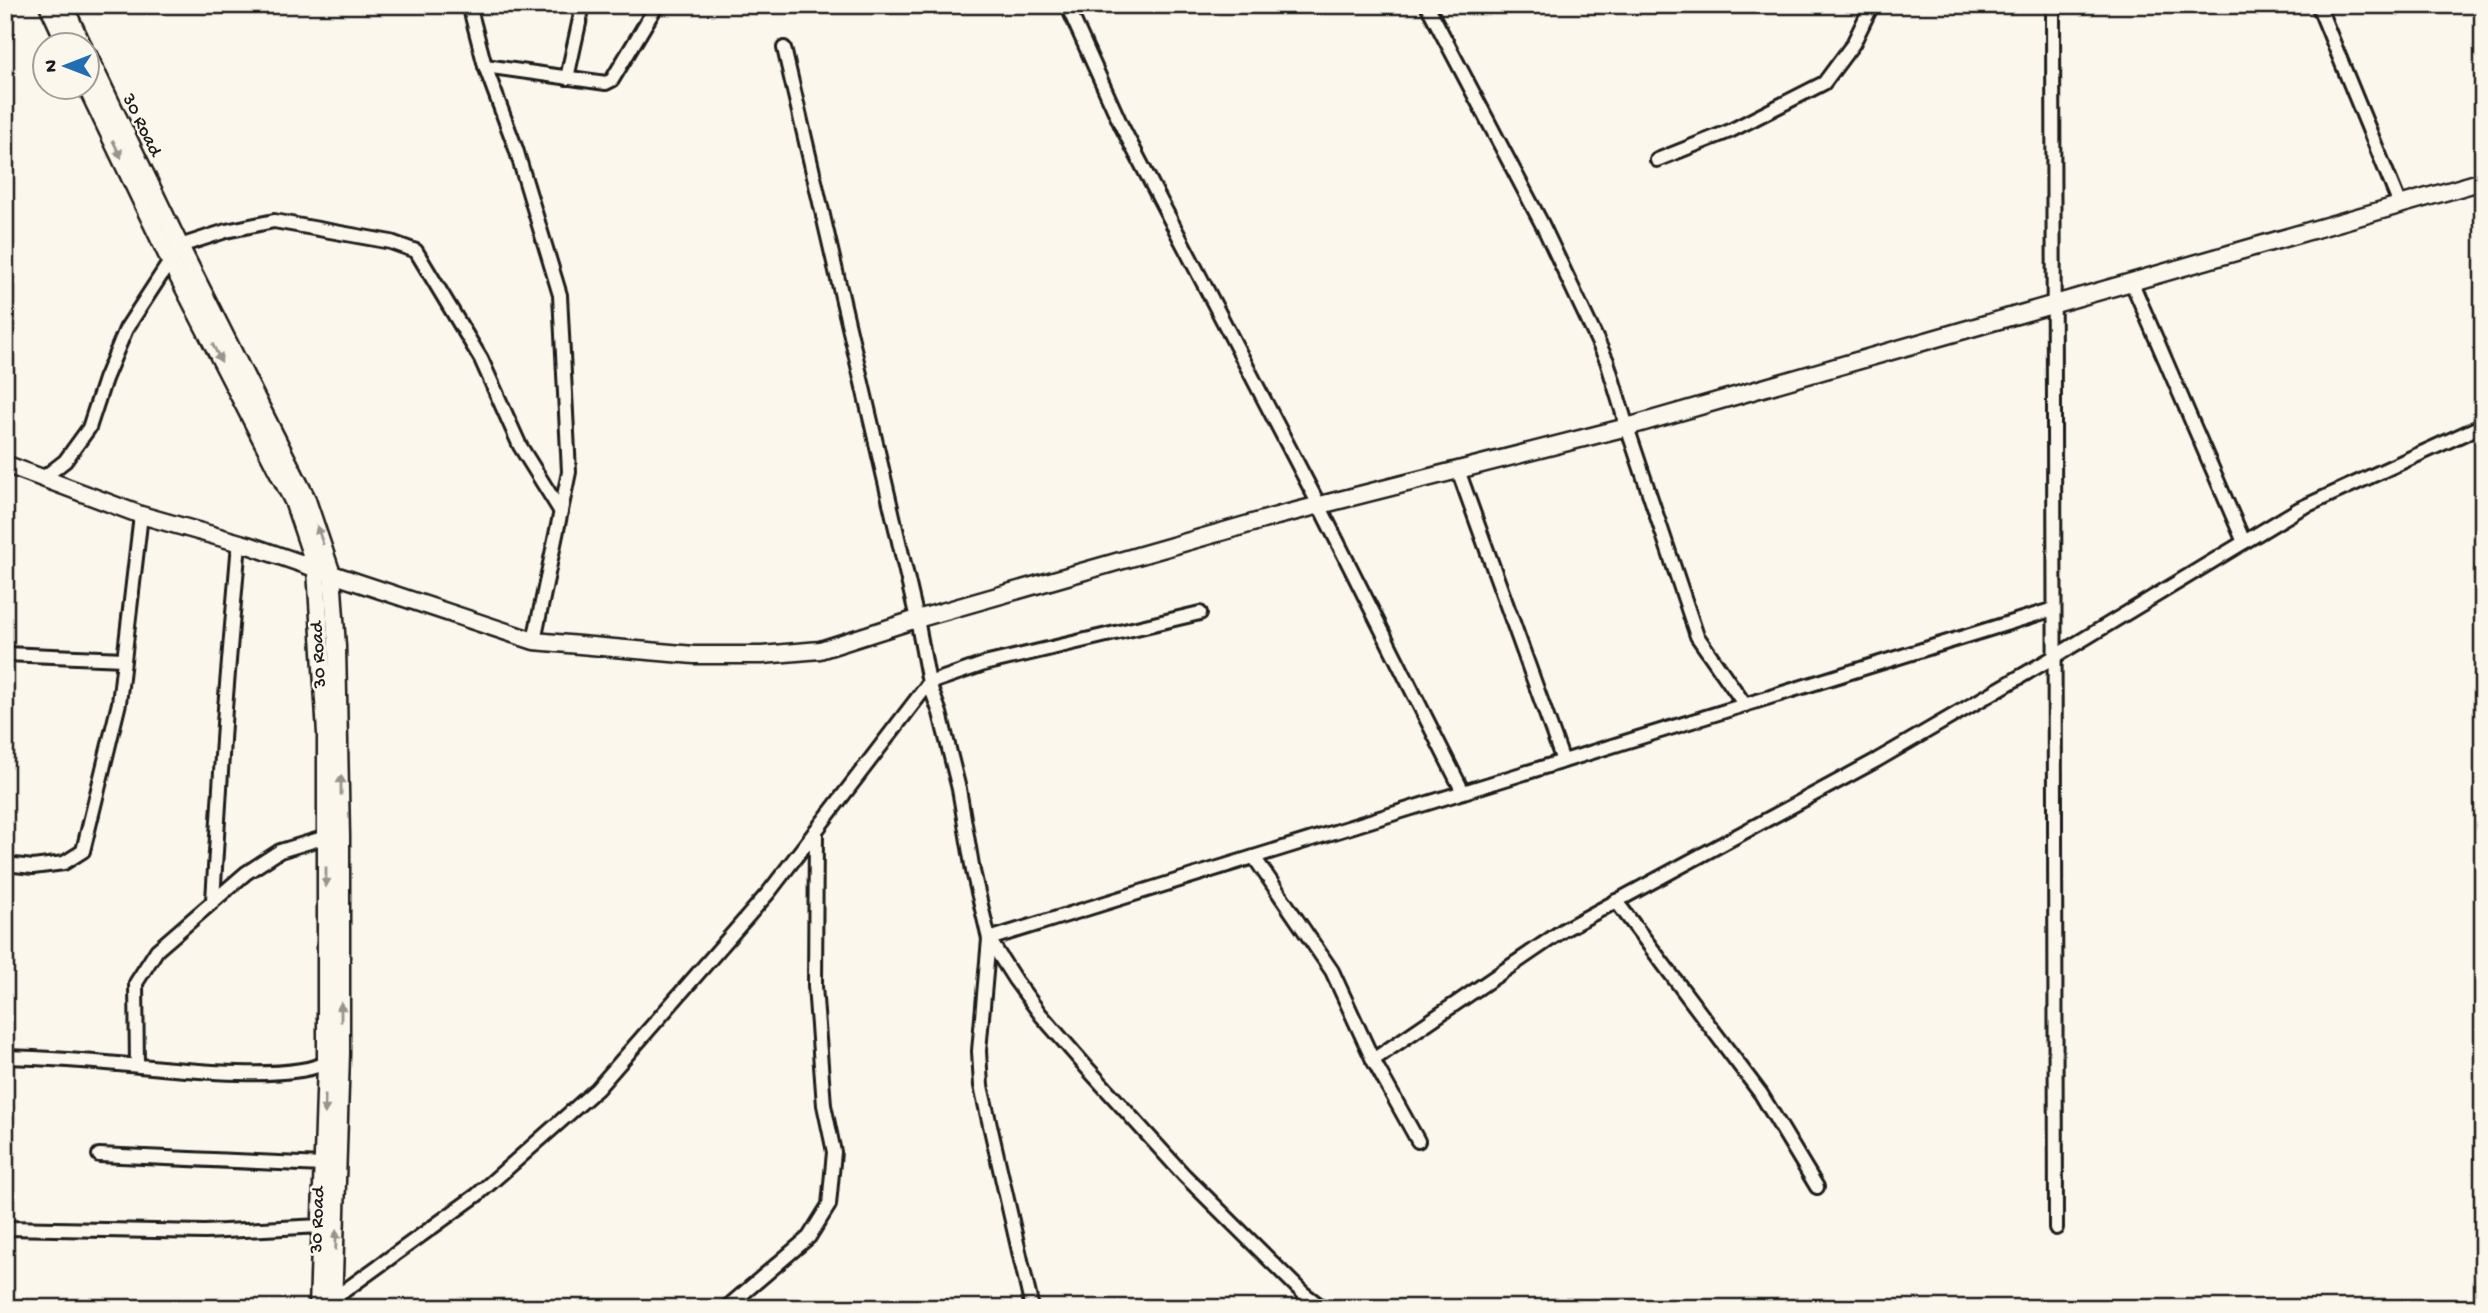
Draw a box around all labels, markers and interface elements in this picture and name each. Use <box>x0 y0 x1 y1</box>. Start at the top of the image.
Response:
north arrow <box>32 32 102 102</box>
text: N <box>41 60 64 72</box>
street label: 30 Road <box>115 90 167 162</box>
one-way arrow <box>111 139 122 159</box>
one-way arrow <box>212 343 223 363</box>
one-way arrow <box>314 524 325 545</box>
street label: 30 Road <box>306 619 333 690</box>
one-way arrow <box>335 773 346 795</box>
one-way arrow <box>320 866 332 888</box>
one-way arrow <box>335 1001 347 1023</box>
one-way arrow <box>319 1093 330 1115</box>
street label: 30 Road <box>306 1185 331 1255</box>
one-way arrow <box>330 1228 341 1250</box>

